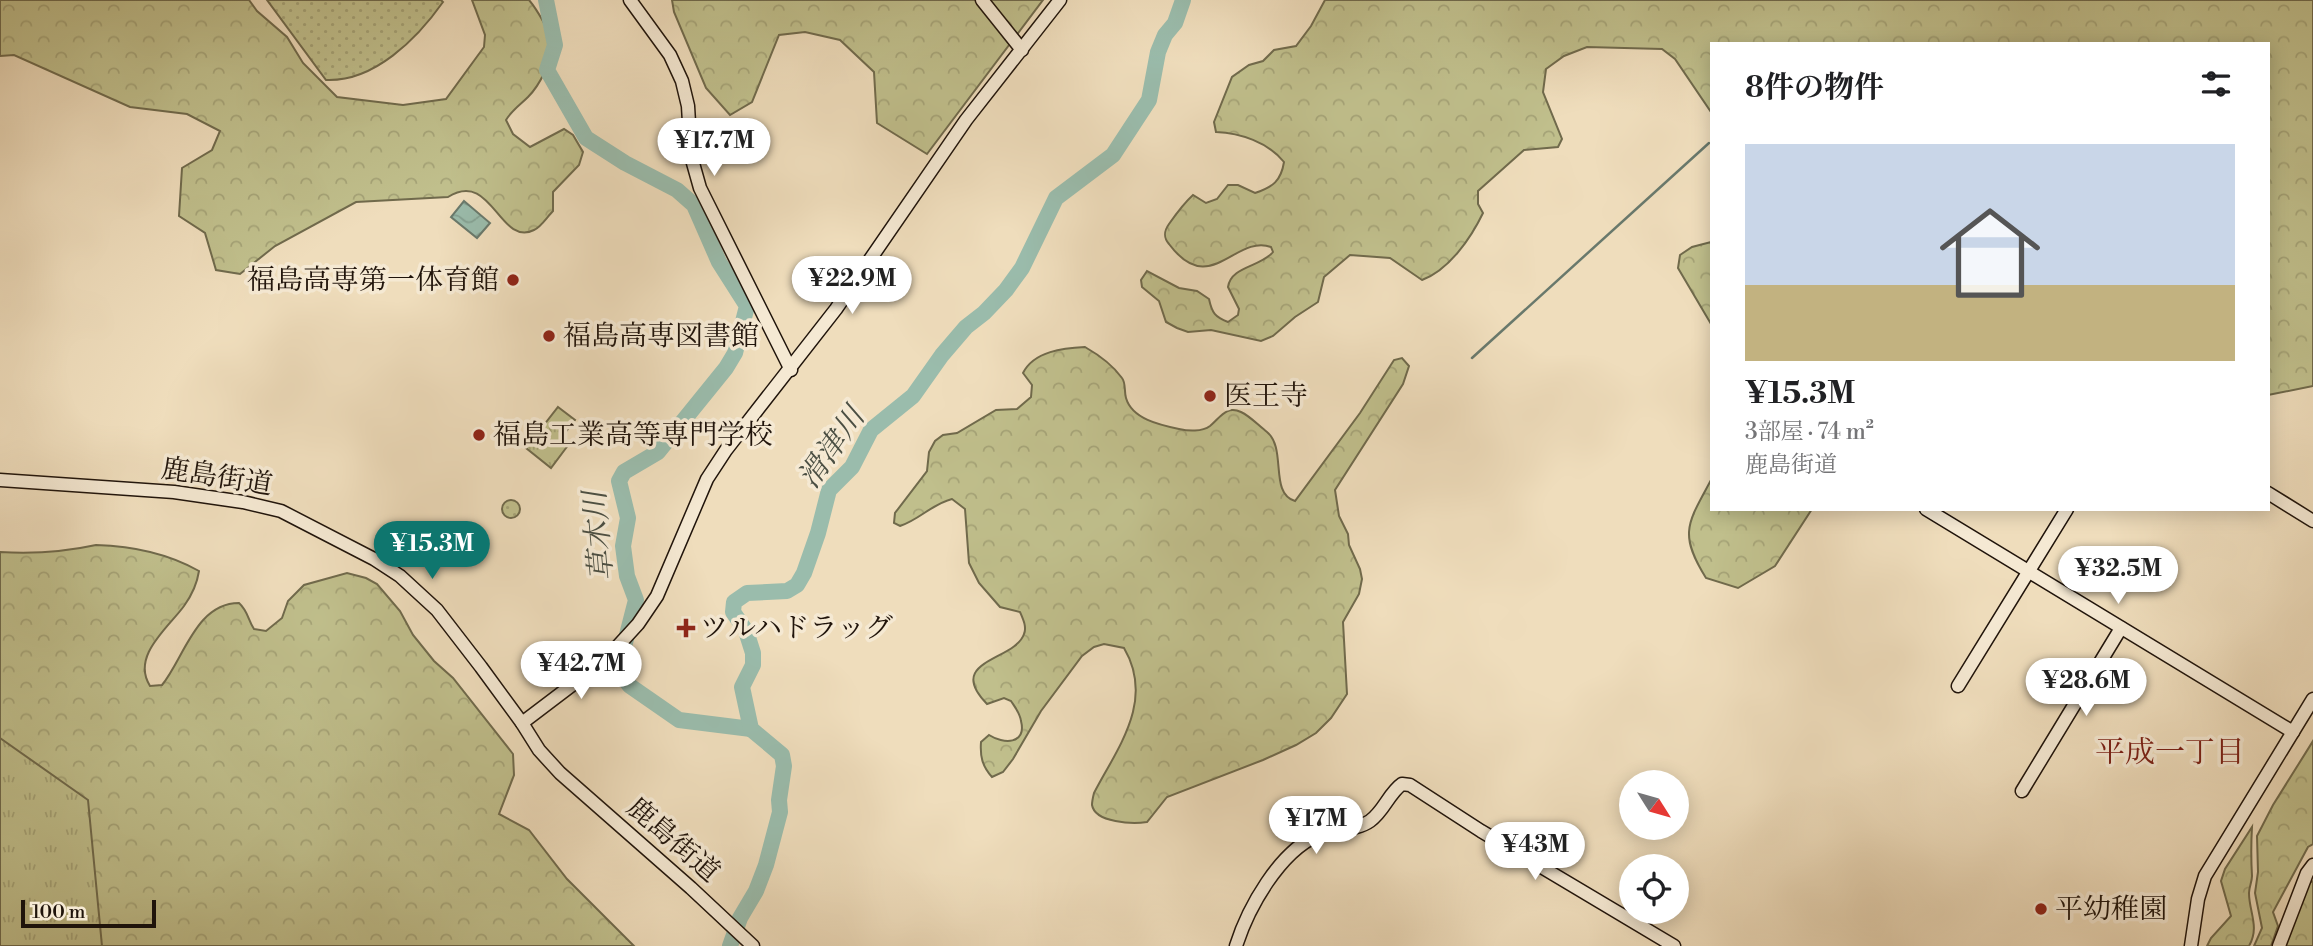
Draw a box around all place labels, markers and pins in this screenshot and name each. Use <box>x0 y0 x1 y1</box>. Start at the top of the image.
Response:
pin: ¥17.7M <box>657 118 771 178</box>
pin: ¥22.9M <box>795 256 909 316</box>
place label: 福島高専第一体育館 <box>247 263 499 298</box>
marker: 福島高専第一体育館 <box>505 272 521 288</box>
place label: 福島高専図書館 <box>563 319 759 354</box>
marker: 福島高専図書館 <box>541 328 557 344</box>
place label: 医王寺 <box>1224 379 1308 414</box>
marker: 医王寺 <box>1202 388 1218 404</box>
place label: 福島工業高等専門学校 <box>493 418 773 453</box>
marker: 福島工業高等専門学校 <box>471 427 487 443</box>
pin: ¥15.3M <box>375 522 489 581</box>
pin: ¥32.5M <box>2061 546 2175 606</box>
place label: ツルハドラッグ <box>700 611 893 646</box>
marker: ツルハドラッグ <box>678 620 694 636</box>
pin: ¥42.7M <box>524 642 638 701</box>
pin: ¥28.6M <box>2029 658 2143 718</box>
pin: ¥17M <box>1275 796 1357 856</box>
pin: ¥43M <box>1494 822 1576 882</box>
place label: 平幼稚園 <box>2055 892 2167 927</box>
marker: 平幼稚園 <box>2033 901 2049 917</box>

